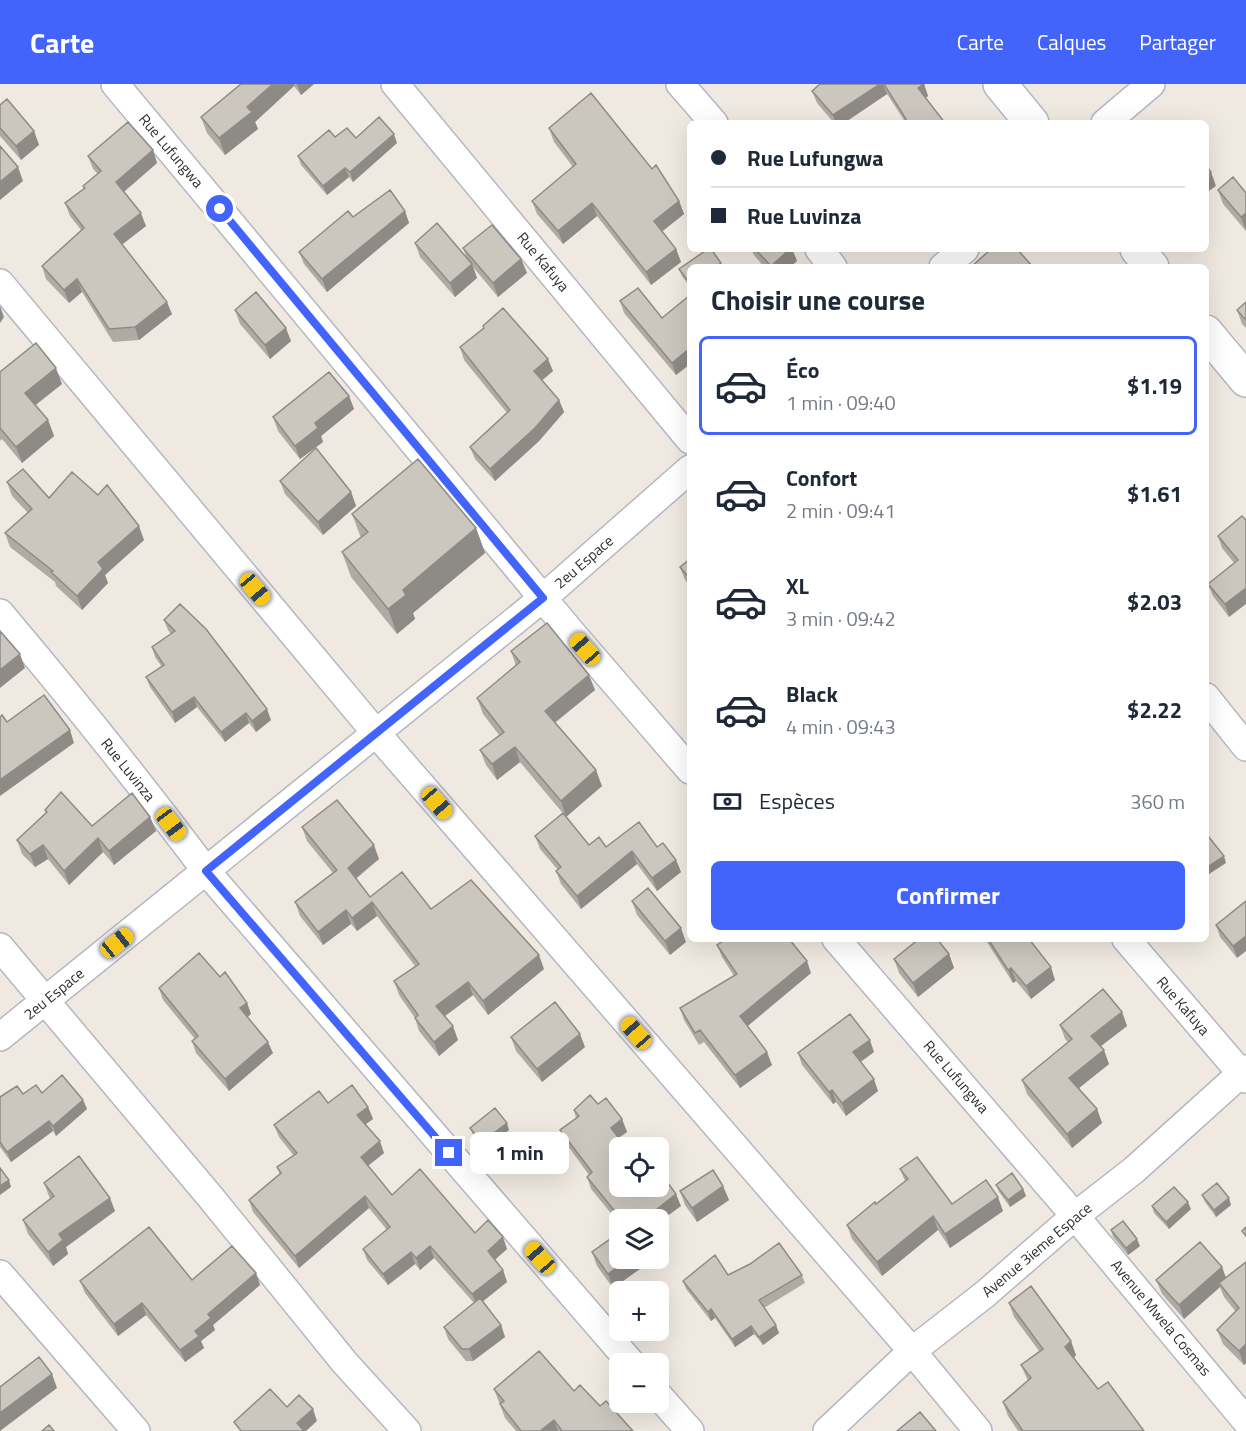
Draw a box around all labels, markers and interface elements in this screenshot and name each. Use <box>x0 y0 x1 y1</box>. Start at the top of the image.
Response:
text: Carte <box>30 21 94 64</box>
text: Carte <box>957 26 1004 58</box>
text: Calques <box>1037 26 1106 58</box>
text: Partager <box>1139 26 1216 58</box>
street label: Rue Lufungwa <box>133 109 210 193</box>
text: Rue Lufungwa <box>747 141 884 175</box>
route start <box>206 195 233 222</box>
text: Rue Luvinza <box>747 199 861 233</box>
street label: Rue Kafuya <box>512 227 576 297</box>
text: Choisir une course <box>711 279 925 320</box>
text: Éco <box>786 353 819 387</box>
icon: car <box>714 359 768 413</box>
text: $1.19 <box>1127 369 1182 403</box>
text: 1 min · 09:40 <box>786 387 896 418</box>
text: Confort <box>786 461 857 495</box>
icon: car <box>714 467 768 521</box>
text: $1.61 <box>1127 477 1182 511</box>
text: 2 min · 09:41 <box>786 495 896 526</box>
street label: 2eu Espace <box>549 529 618 594</box>
car <box>237 569 273 609</box>
text: XL <box>786 569 809 603</box>
icon: car <box>714 575 768 629</box>
text: $2.03 <box>1127 585 1182 619</box>
text: 3 min · 09:42 <box>786 603 896 634</box>
car <box>566 630 604 668</box>
text: Black <box>786 677 838 711</box>
icon: car <box>714 683 768 737</box>
text: $2.22 <box>1127 693 1182 727</box>
text: 4 min · 09:43 <box>786 711 896 742</box>
street label: Rue Luvinza <box>96 733 162 807</box>
car <box>418 784 456 822</box>
text: Espèces <box>759 784 835 818</box>
icon: cash <box>711 785 744 818</box>
text: 360 m <box>1130 786 1185 817</box>
car <box>153 804 189 844</box>
button: Confirmer <box>711 861 1185 930</box>
car <box>97 925 137 961</box>
street label: 2eu Espace <box>18 962 89 1025</box>
street label: Rue Kafuya <box>1151 971 1216 1041</box>
car <box>617 1014 655 1052</box>
street label: Rue Lufungwa <box>918 1035 995 1119</box>
callout: 1 min <box>470 1132 569 1174</box>
text: 1 min <box>495 1137 544 1168</box>
map controls <box>609 1137 669 1413</box>
button: locate <box>609 1137 669 1197</box>
route end <box>435 1139 462 1166</box>
street label: Avenue 3ieme Espace <box>977 1197 1097 1303</box>
button: layers <box>609 1209 669 1269</box>
car <box>521 1239 559 1277</box>
street label: Avenue Mwela Cosmas <box>1106 1254 1217 1381</box>
button: + <box>609 1281 669 1341</box>
button: − <box>609 1353 669 1413</box>

